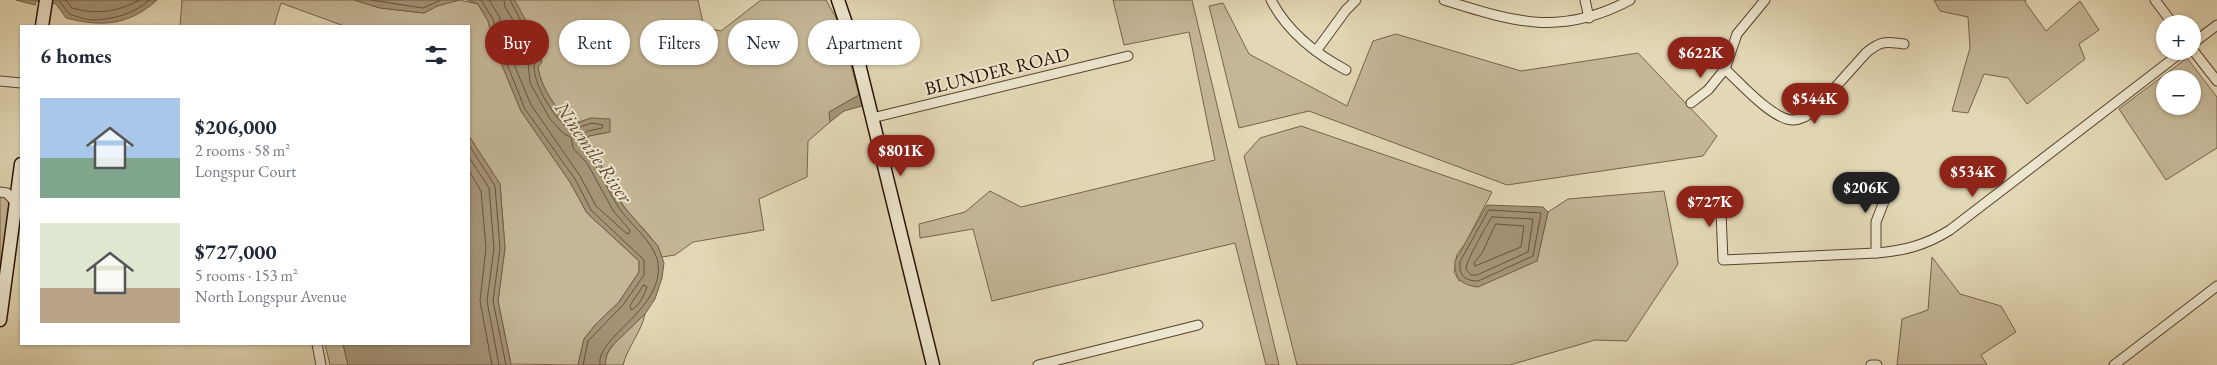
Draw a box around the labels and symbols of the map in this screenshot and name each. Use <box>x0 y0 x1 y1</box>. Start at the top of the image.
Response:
pin: $622K <box>1666 36 1736 79</box>
street label: BLUNDER ROAD <box>922 41 1072 101</box>
pin: $544K <box>1780 82 1850 125</box>
water label: Ninemile River <box>549 95 639 209</box>
pin: $801K <box>866 134 936 177</box>
pin: $534K <box>1938 156 2008 198</box>
pin: $206K <box>1831 172 1901 214</box>
pin: $727K <box>1675 186 1745 228</box>

